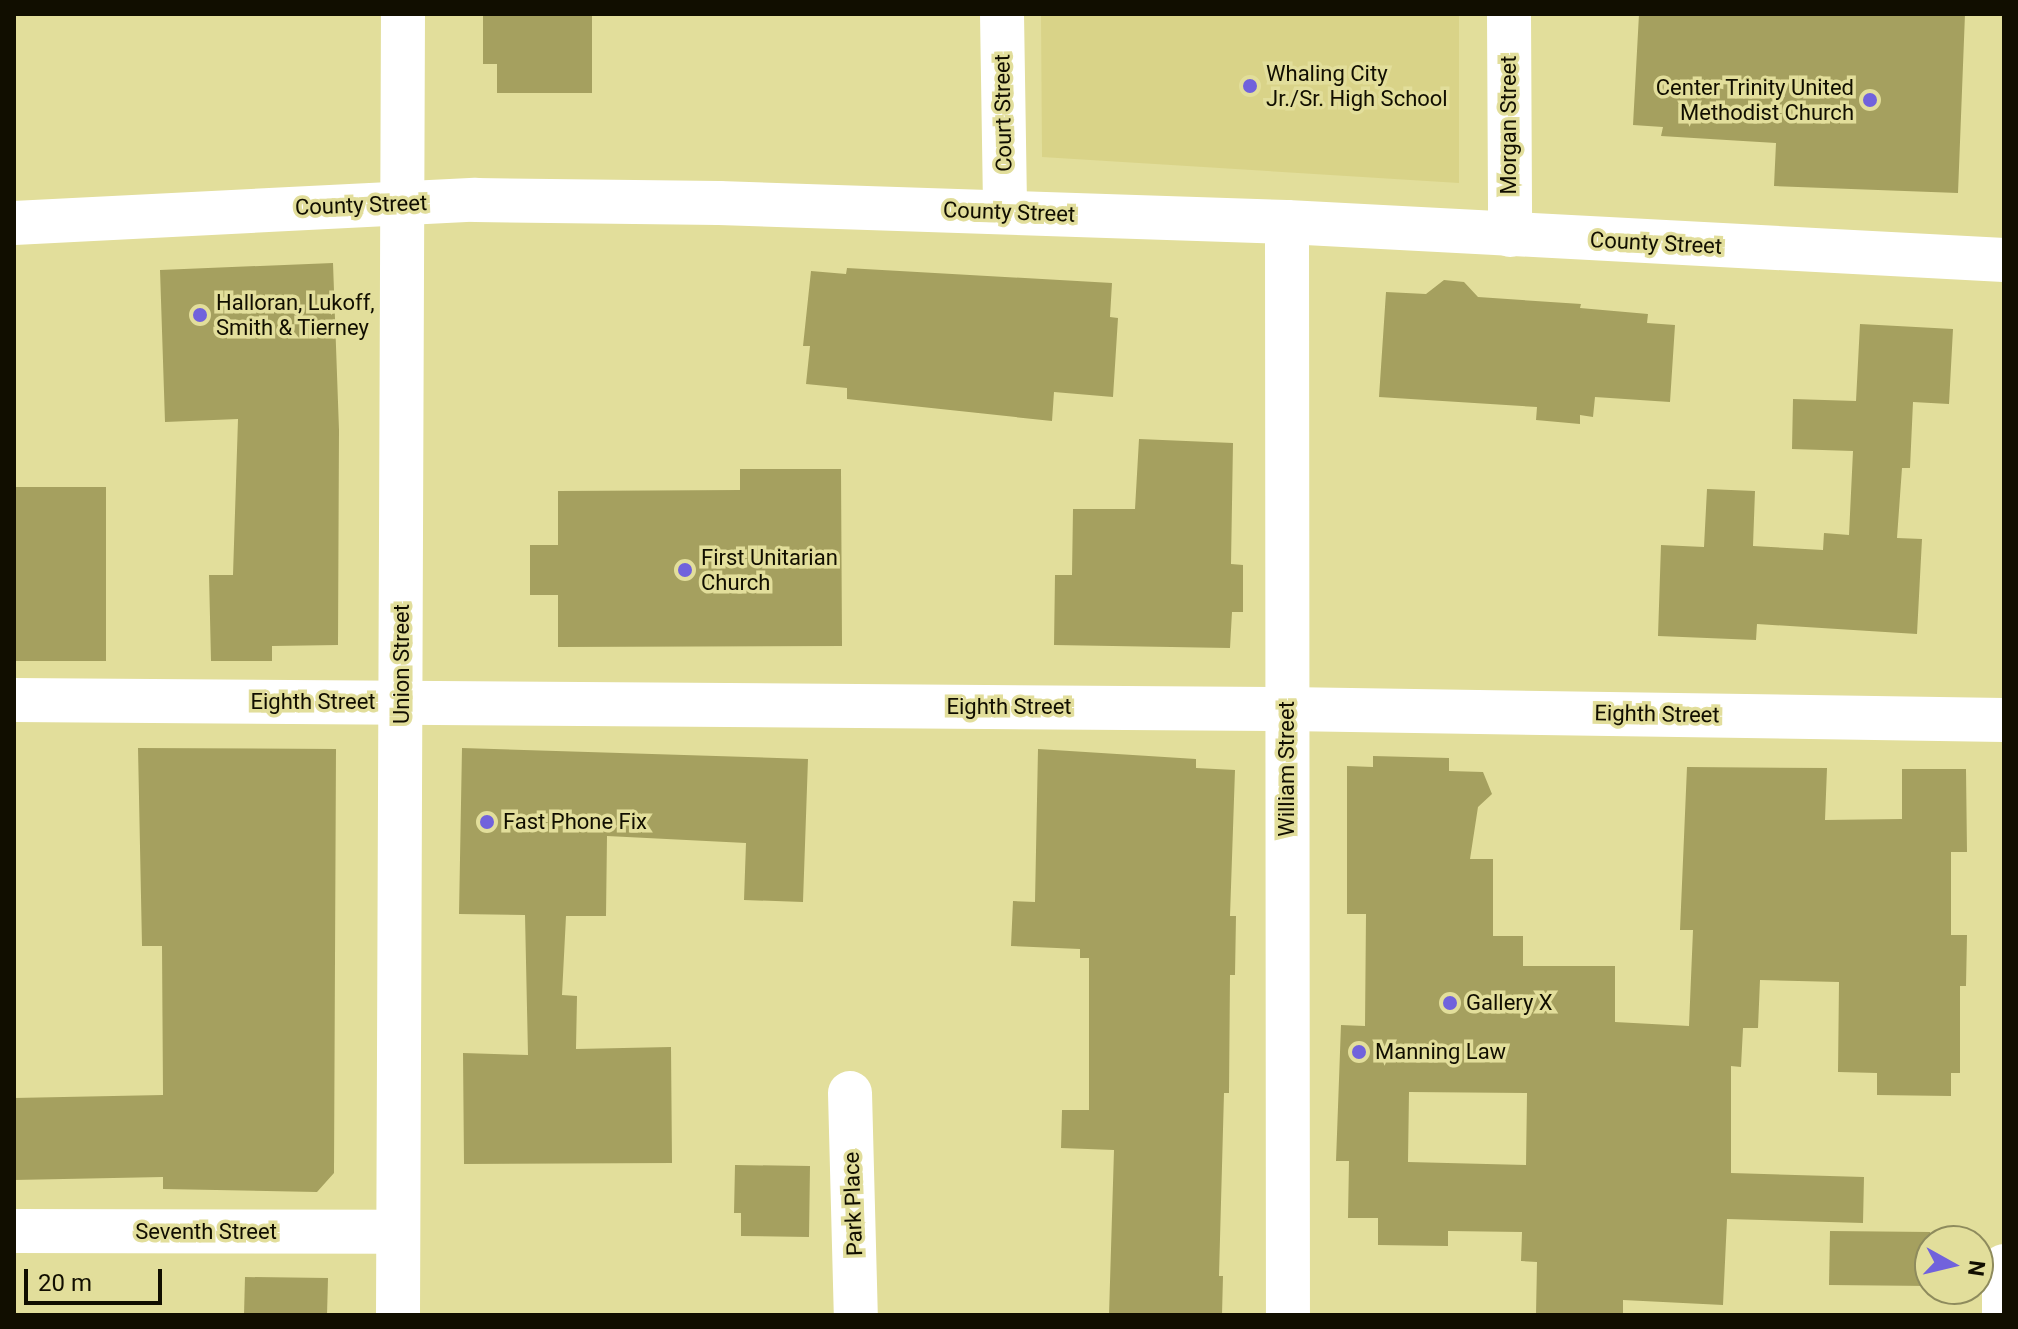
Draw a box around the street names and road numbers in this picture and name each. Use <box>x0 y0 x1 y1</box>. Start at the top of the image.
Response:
street label: Court Street <box>989 54 1017 172</box>
street label: Morgan Street <box>1496 56 1522 194</box>
street label: County Street <box>294 190 428 220</box>
street label: County Street <box>942 197 1076 227</box>
street label: County Street <box>1589 226 1723 260</box>
street label: Union Street <box>389 604 415 724</box>
street label: Eighth Street <box>250 689 376 715</box>
street label: Eighth Street <box>946 694 1072 720</box>
street label: Eighth Street <box>1594 700 1720 728</box>
street label: William Street <box>1274 701 1300 837</box>
street label: Park Place <box>838 1151 868 1257</box>
street label: Seventh Street <box>135 1219 277 1245</box>

